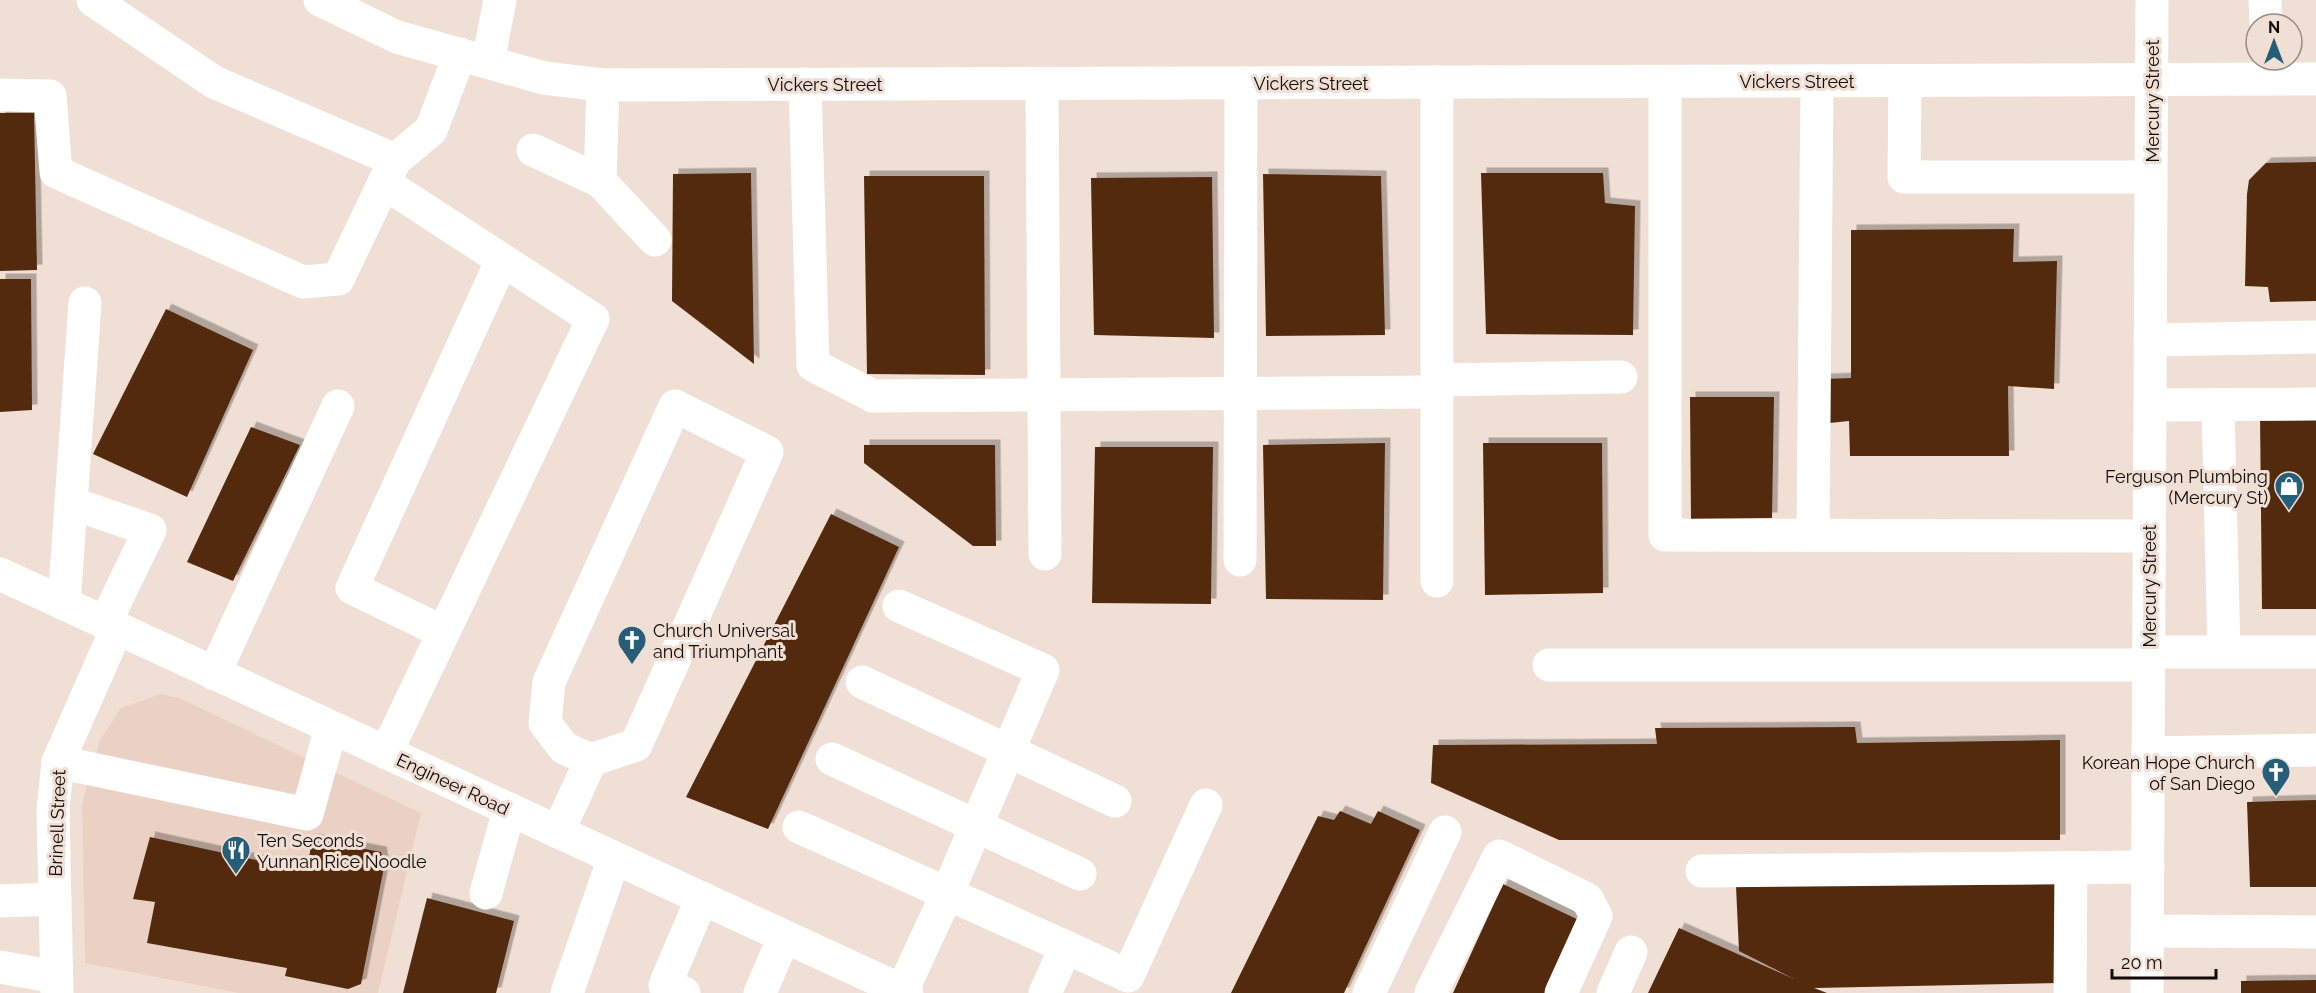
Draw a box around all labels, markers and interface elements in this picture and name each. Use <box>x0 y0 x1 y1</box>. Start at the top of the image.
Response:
north arrow <box>2244 12 2304 72</box>
text: N <box>2268 18 2280 37</box>
street label: Mercury Street <box>2142 40 2163 162</box>
street label: Vickers Street <box>1739 71 1855 92</box>
street label: Vickers Street <box>1253 73 1369 94</box>
street label: Vickers Street <box>767 74 883 95</box>
place label: Ferguson Plumbing (Mercury St) <box>2105 466 2268 508</box>
shop icon: Ferguson Plumbing (Mercury St) <box>2273 470 2305 512</box>
street label: Mercury Street <box>2139 525 2160 647</box>
place label: Church Universal and Triumphant <box>653 620 795 662</box>
church icon: Church Universal and Triumphant <box>616 624 648 666</box>
street label: Engineer Road <box>393 749 513 819</box>
place label: Korean Hope Church of San Diego <box>2082 752 2255 794</box>
church icon: Korean Hope Church of San Diego <box>2260 756 2292 798</box>
street label: Brinell Street <box>45 769 69 877</box>
place label: Ten Seconds Yunnan Rice Noodle <box>257 830 427 872</box>
restaurant icon: Ten Seconds Yunnan Rice Noodle <box>220 834 252 876</box>
scale bar <box>2112 942 2216 980</box>
text: 20 m <box>2121 952 2163 973</box>

